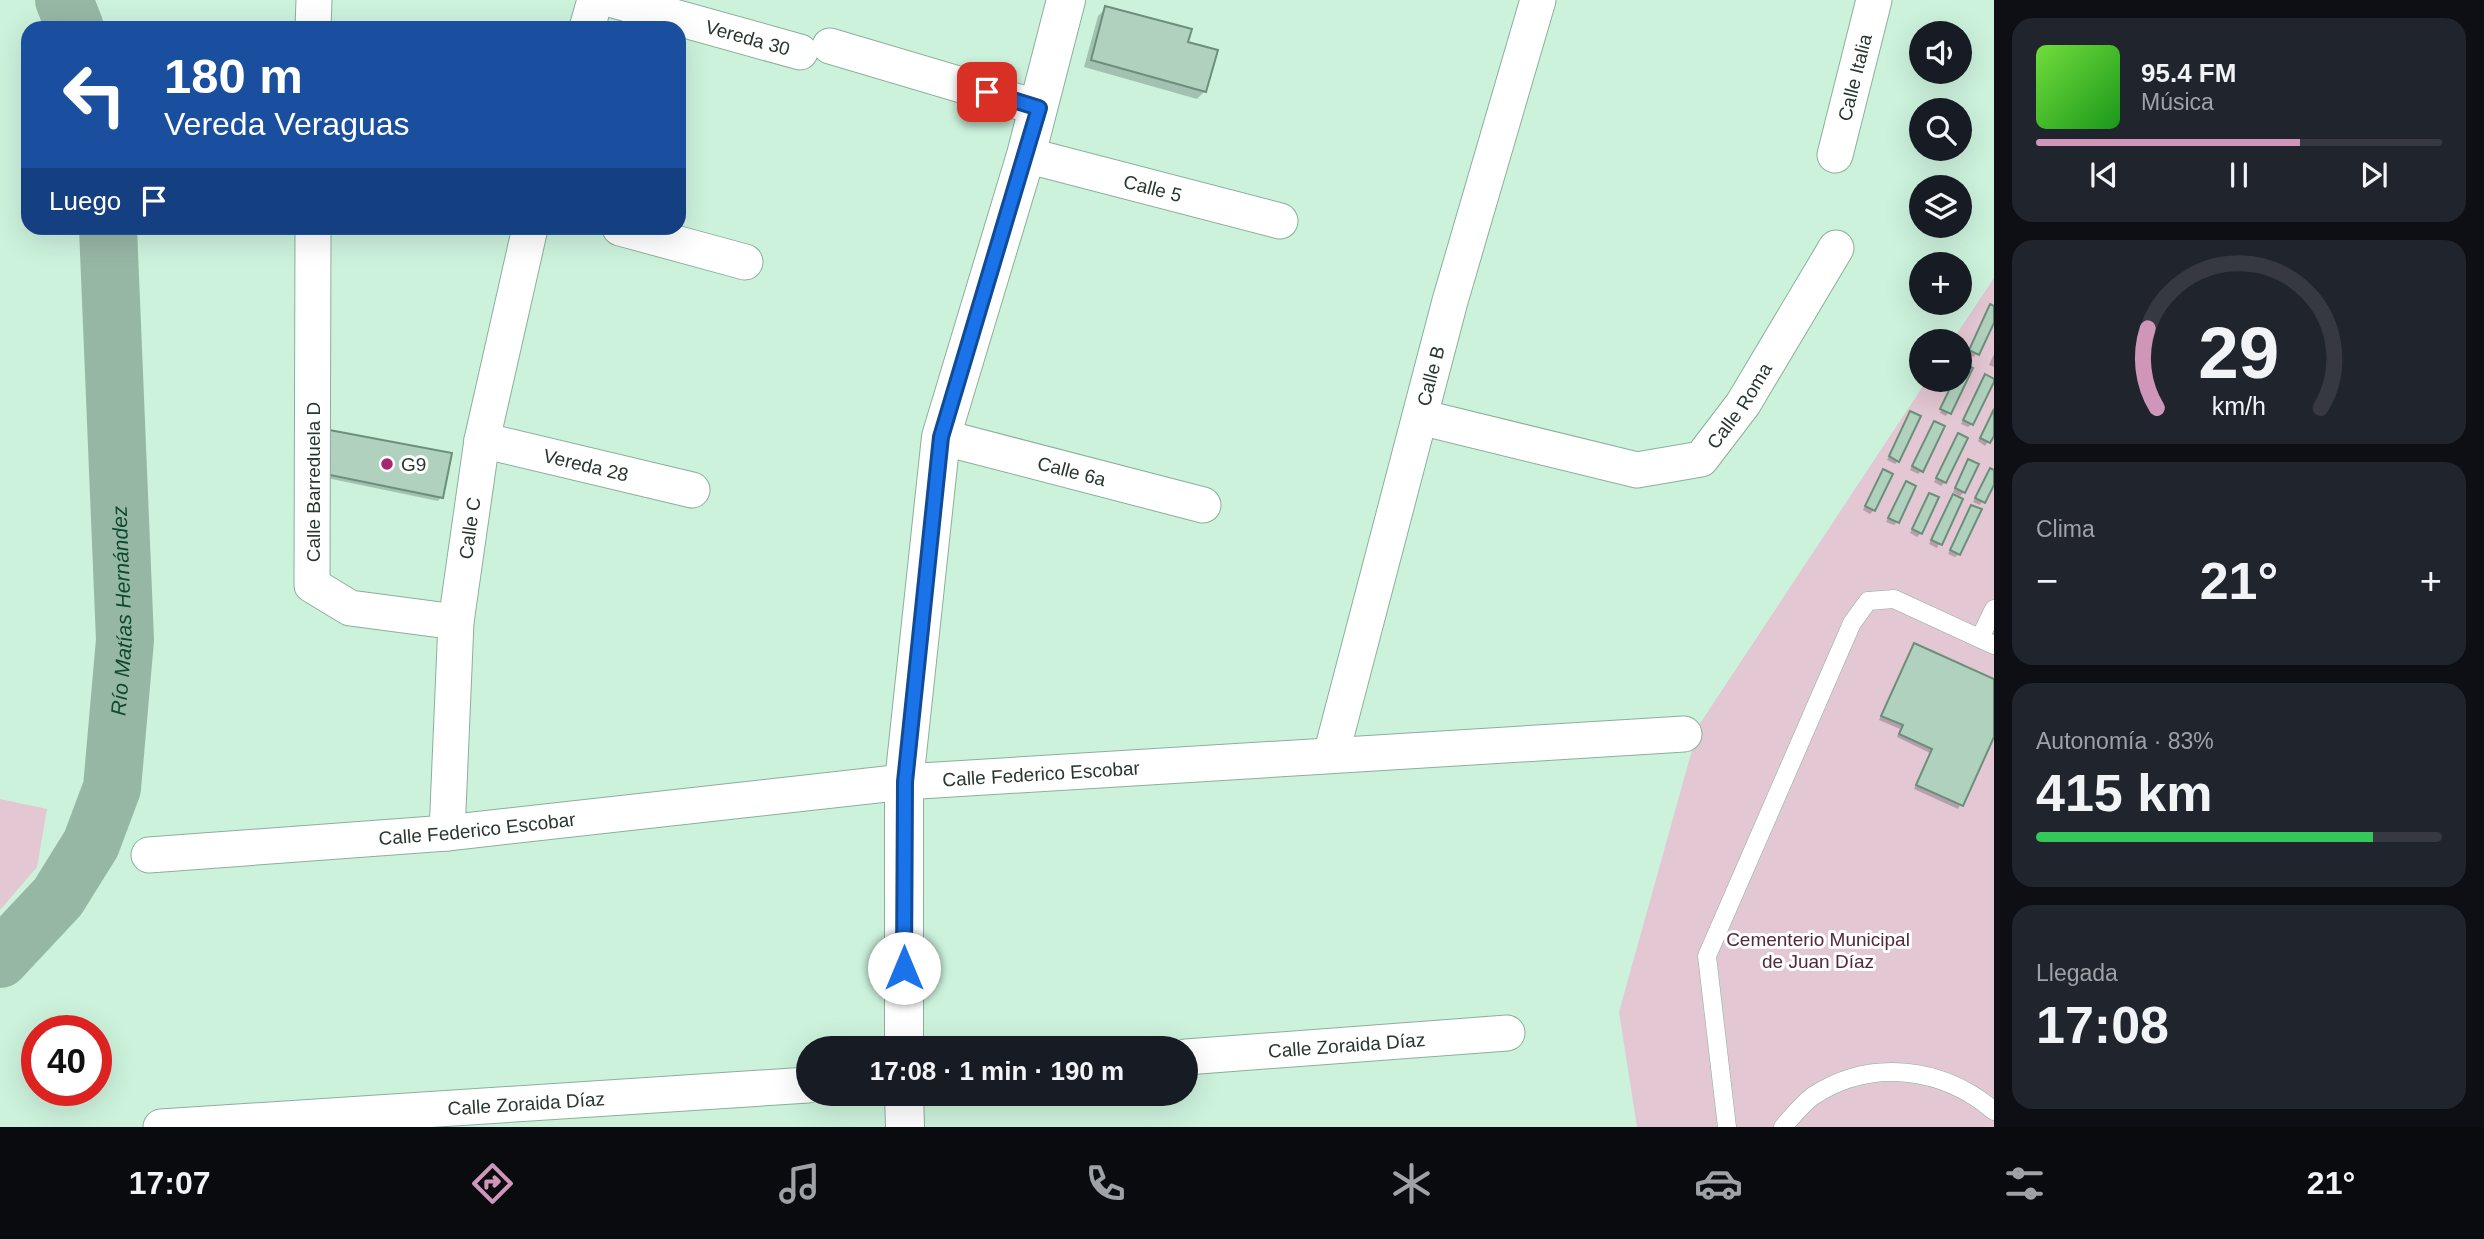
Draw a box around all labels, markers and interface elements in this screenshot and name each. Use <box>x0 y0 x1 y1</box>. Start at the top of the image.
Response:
street label: Vereda 30 <box>703 16 792 60</box>
map controls <box>1909 21 1972 392</box>
button: sound <box>1909 21 1972 84</box>
street label: Calle Italia <box>1834 31 1876 123</box>
icon: left <box>49 49 140 140</box>
text: 180 m <box>164 49 303 103</box>
text: 95.4 FM <box>2141 58 2236 88</box>
pin <box>957 62 1017 122</box>
icon: arrive <box>968 73 1006 111</box>
text: Música <box>2141 89 2214 115</box>
button: search <box>1909 98 1972 161</box>
text: Vereda Veraguas <box>164 106 410 142</box>
icon: previous <box>2085 156 2123 194</box>
icon: pause <box>2220 156 2258 194</box>
icon: next <box>2355 156 2393 194</box>
street label: Calle 5 <box>1121 171 1184 206</box>
button: layers <box>1909 175 1972 238</box>
icon: arrive <box>135 182 173 220</box>
text: Luego <box>49 186 121 216</box>
button: + <box>1909 252 1972 315</box>
text: 29 <box>2199 312 2279 393</box>
button: − <box>1909 329 1972 392</box>
street label: Calle B <box>1413 344 1449 408</box>
street label: Calle Roma <box>1703 359 1776 453</box>
text: km/h <box>2212 391 2266 419</box>
street label: Calle Barreduela D <box>303 402 324 562</box>
street label: Vereda 28 <box>541 445 631 486</box>
street label: Calle 6a <box>1035 452 1108 490</box>
place label: G9 <box>401 454 426 475</box>
marker: G9 <box>379 456 395 472</box>
street label: Calle C <box>455 496 485 561</box>
water label: Río Matías Hernández <box>106 505 136 717</box>
text: Clima <box>2036 516 2095 542</box>
text: 21° <box>2200 552 2278 610</box>
text: − <box>2036 560 2058 602</box>
text: + <box>2420 560 2442 602</box>
text: Autonomía · 83% <box>2036 728 2214 754</box>
street label: Calle Federico Escobar <box>942 757 1141 791</box>
text: 415 km <box>2036 764 2212 822</box>
street label: Calle Federico Escobar <box>378 809 577 849</box>
park label: Cementerio Municipal de Juan Díaz <box>1726 929 1910 972</box>
position arrow <box>867 931 941 1005</box>
text: Llegada <box>2036 960 2118 986</box>
text: 17:08 <box>2036 996 2169 1054</box>
speed limit sign: 40 <box>21 1015 112 1106</box>
street label: Calle Zoraida Díaz <box>1267 1029 1426 1062</box>
text: 17:08 · 1 min · 190 m <box>870 1056 1124 1086</box>
street label: Calle Zoraida Díaz <box>447 1088 606 1119</box>
icon: directions <box>468 1159 517 1208</box>
icon: music <box>775 1159 824 1208</box>
icon: phone <box>1081 1159 1130 1208</box>
icon: climate <box>1387 1159 1436 1208</box>
icon: car <box>1694 1159 1743 1208</box>
icon: filters <box>2000 1159 2049 1208</box>
text: 17:07 <box>129 1165 211 1201</box>
text: 21° <box>2307 1165 2355 1201</box>

